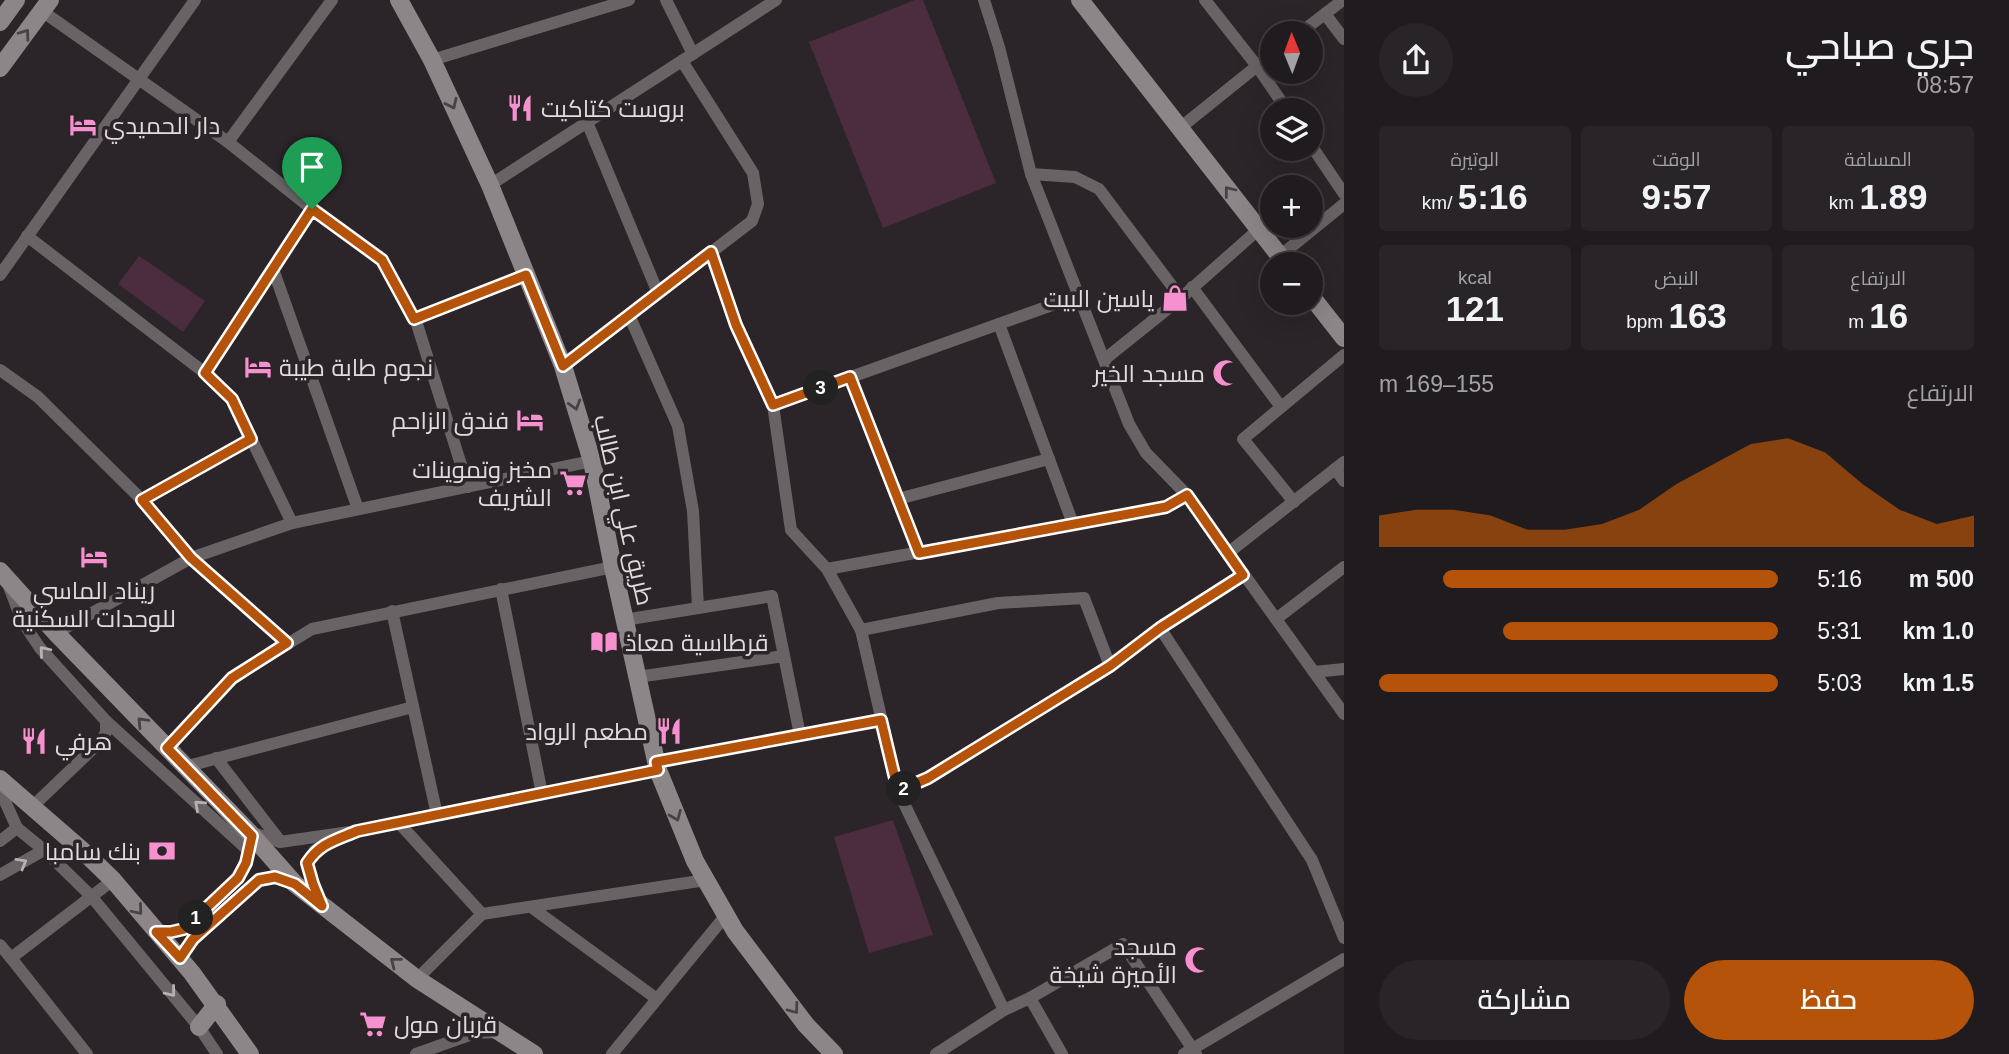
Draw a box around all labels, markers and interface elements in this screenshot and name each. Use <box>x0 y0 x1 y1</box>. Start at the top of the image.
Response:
north arrow <box>1260 21 1323 84</box>
map controls <box>1260 21 1323 315</box>
button: share <box>1379 23 1453 97</box>
text: جري صباحي <box>1785 25 1974 67</box>
one-way arrow <box>17 29 29 42</box>
text: 08:57 <box>1916 72 1974 98</box>
restaurant icon: بروست كتاكيت <box>505 93 535 123</box>
place label: بروست كتاكيت <box>541 95 685 122</box>
one-way arrow <box>444 97 458 109</box>
button: layers <box>1260 98 1323 161</box>
hotel icon: دار الحميدي <box>68 110 98 140</box>
place label: دار الحميدي <box>104 112 220 144</box>
pin <box>282 137 342 209</box>
icon: arrive <box>293 148 331 186</box>
text: الوتيرة <box>1450 149 1499 170</box>
text: الوقت <box>1652 149 1701 170</box>
text: المسافة <box>1844 149 1912 170</box>
button: + <box>1260 175 1323 238</box>
text: 5:16 <box>1458 177 1528 216</box>
text: 9:57 <box>1641 177 1712 216</box>
text: 1.89 <box>1859 177 1928 216</box>
one-way arrow <box>1225 186 1238 199</box>
text: /km <box>1422 192 1458 213</box>
text: km <box>1829 192 1859 213</box>
button: − <box>1260 252 1323 315</box>
text: kcal <box>1458 267 1492 288</box>
text: النبض <box>1654 268 1699 289</box>
text: الارتفاع <box>1850 268 1906 289</box>
shop icon: ياسين البيت <box>1160 283 1190 313</box>
place label: ياسين البيت <box>1043 285 1155 313</box>
text: 121 <box>1446 289 1504 328</box>
text: 163 <box>1668 296 1727 335</box>
text: 16 <box>1869 296 1908 335</box>
text: bpm <box>1626 311 1668 332</box>
text: m <box>1848 311 1869 332</box>
hotel icon: نجوم طابة طيبة <box>243 352 273 382</box>
place label: نجوم طابة طيبة <box>279 354 433 384</box>
mosque icon: مسجد الخير <box>1211 358 1241 388</box>
place label: مسجد الخير <box>1091 360 1205 387</box>
pin: 3 <box>804 370 838 406</box>
text: 155–169 m <box>1379 371 1494 397</box>
text: 3 <box>815 377 826 398</box>
text: الارتفاع <box>1907 380 1974 406</box>
one-way arrow <box>567 399 582 411</box>
hotel icon: فندق الزاحم <box>515 405 545 435</box>
place label: فندق الزاحم <box>391 407 509 437</box>
street label: طريق علي ابن طالب <box>583 412 659 609</box>
place label: مخبز وتموينات الشريف <box>412 456 552 511</box>
supermarket icon: مخبز وتموينات الشريف <box>558 468 588 498</box>
hotel icon: ريناد الماسي للوحدات السكنية <box>79 542 109 572</box>
text: 5:16 <box>1817 566 1862 592</box>
text: 500 m <box>1909 566 1974 592</box>
place label: ريناد الماسي للوحدات السكنية <box>12 577 176 632</box>
text: 5:31 <box>1817 618 1862 644</box>
text: 1.0 km <box>1902 618 1974 644</box>
library icon: قرطاسية معاذ <box>589 627 619 657</box>
place label: قرطاسية معاذ <box>625 629 768 656</box>
one-way arrow <box>40 647 52 660</box>
text: 5:03 <box>1817 670 1862 696</box>
text: 1.5 km <box>1902 670 1974 696</box>
restaurant icon: مطعم الرواد <box>654 716 684 746</box>
one-way arrow <box>137 718 150 731</box>
place label: مطعم الرواد <box>525 718 648 748</box>
restaurant icon: هرفي <box>19 726 49 756</box>
place label: هرفي <box>55 728 112 761</box>
pin: 2 <box>886 772 922 806</box>
text: 2 <box>898 778 909 799</box>
one-way arrow <box>194 801 207 814</box>
one-way arrow <box>668 809 682 821</box>
bank icon: بنك سامبا <box>147 836 177 866</box>
place label: بنك سامبا <box>45 838 141 865</box>
one-way arrow <box>15 858 28 871</box>
pin: 1 <box>178 900 214 936</box>
one-way arrow <box>130 902 142 915</box>
text: 1 <box>190 907 201 928</box>
place label: مسجد الأميرة شيخة <box>1049 933 1177 988</box>
mosque icon: مسجد الأميرة شيخة <box>1183 945 1213 975</box>
one-way arrow <box>391 958 403 971</box>
button: مشاركة <box>1379 960 1670 1040</box>
button: حفظ <box>1684 960 1974 1040</box>
one-way arrow <box>163 984 175 997</box>
one-way arrow <box>785 1002 798 1014</box>
supermarket icon: قربان مول <box>358 1009 388 1039</box>
place label: قربان مول <box>394 1011 497 1039</box>

